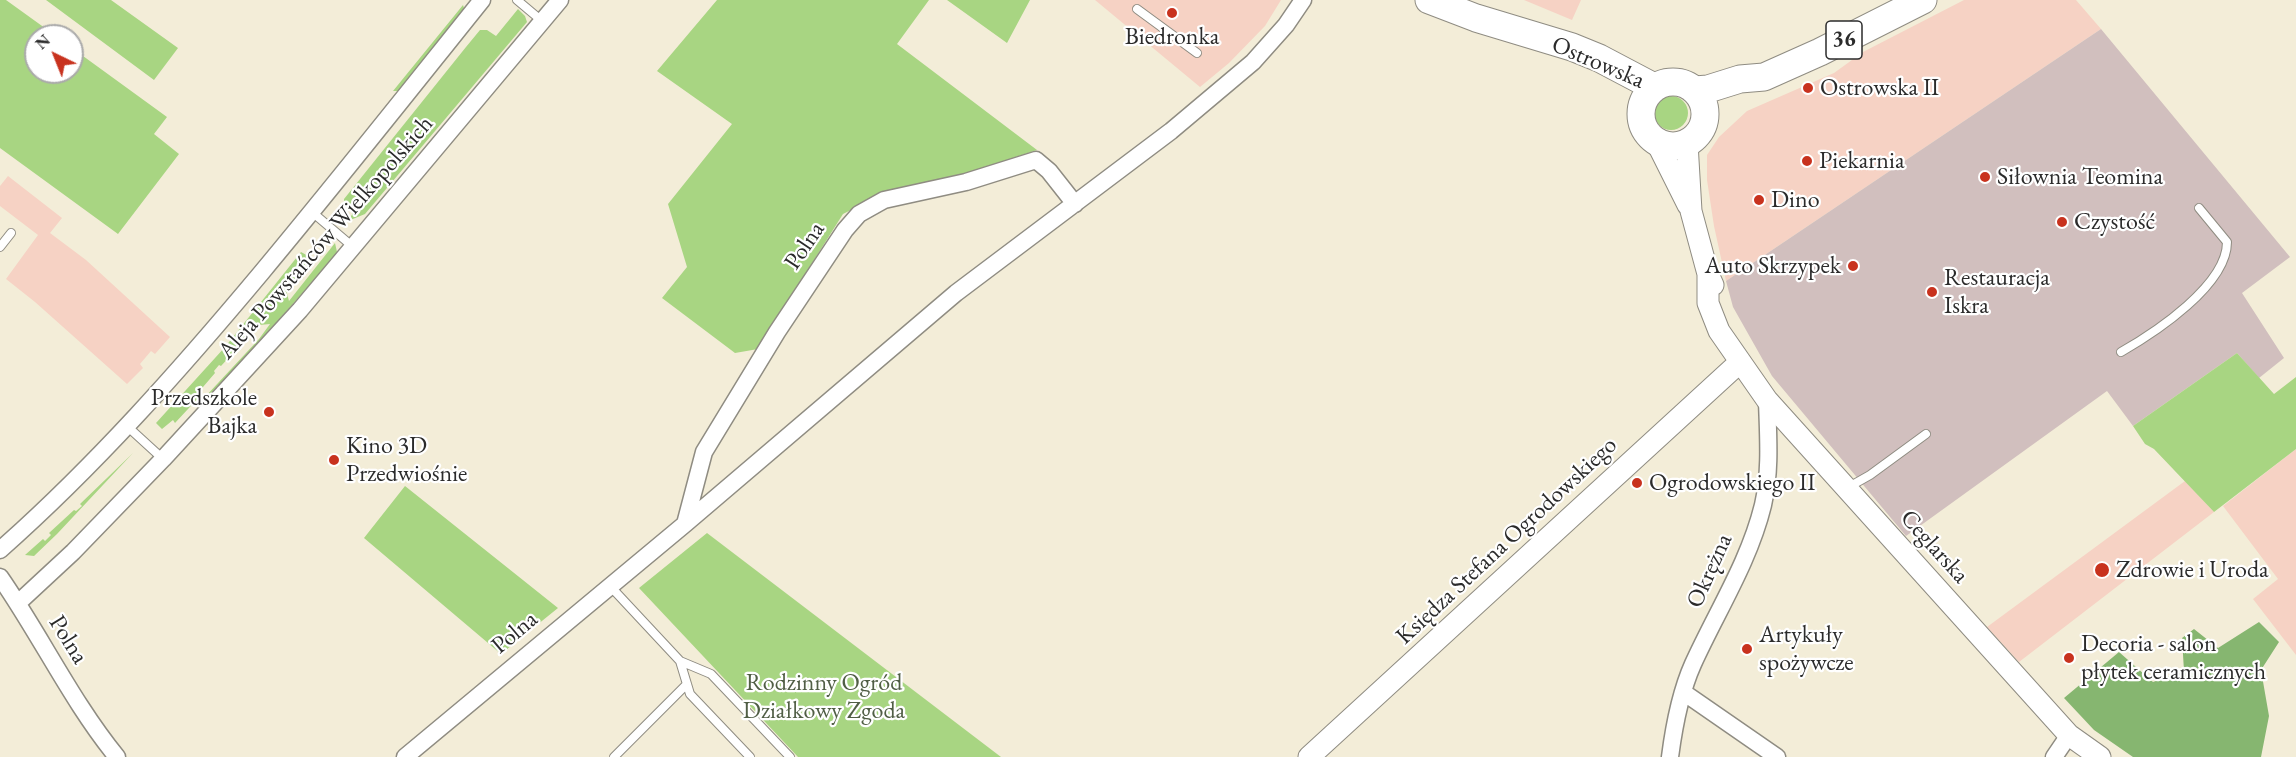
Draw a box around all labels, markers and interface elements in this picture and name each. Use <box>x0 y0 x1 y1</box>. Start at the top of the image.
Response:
marker: Biedronka <box>1165 6 1179 20</box>
road number: 36 <box>1826 21 1862 59</box>
place label: Biedronka <box>1125 23 1219 51</box>
north arrow <box>24 24 84 84</box>
text: N <box>31 30 55 54</box>
street label: Ostrowska <box>1547 31 1649 95</box>
place label: Ostrowska II <box>1820 74 1939 102</box>
marker: Ostrowska II <box>1801 81 1815 95</box>
street label: Aleja Powstańców Wielkopolskich <box>212 110 440 366</box>
place label: Piekarnia <box>1819 147 1904 175</box>
marker: Piekarnia <box>1800 154 1814 168</box>
place label: Siłownia Teomina <box>1997 163 2163 191</box>
marker: Siłownia Teomina <box>1978 170 1992 184</box>
place label: Dino <box>1771 186 1820 214</box>
marker: Dino <box>1752 193 1766 207</box>
place label: Czystość <box>2074 208 2155 236</box>
marker: Czystość <box>2055 215 2069 229</box>
street label: Polna <box>779 217 831 275</box>
place label: Auto Skrzypek <box>1704 252 1841 280</box>
marker: Auto Skrzypek <box>1846 259 1860 273</box>
place label: Restauracja Iskra <box>1944 264 2050 320</box>
marker: Restauracja Iskra <box>1925 285 1939 299</box>
place label: Przedszkole Bajka <box>151 384 257 440</box>
marker: Przedszkole Bajka <box>262 405 276 419</box>
street label: Księdza Stefana Ogrodowskiego <box>1391 431 1623 651</box>
place label: Kino 3D Przedwiośnie <box>346 432 467 488</box>
marker: Kino 3D Przedwiośnie <box>327 453 341 467</box>
place label: Ogrodowskiego II <box>1649 469 1815 497</box>
marker: Ogrodowskiego II <box>1630 476 1644 490</box>
street label: Ceglarska <box>1894 504 1974 590</box>
street label: Okrężna <box>1681 529 1739 613</box>
place label: Zdrowie i Uroda <box>2116 556 2269 584</box>
marker: Zdrowie i Uroda <box>2093 561 2111 579</box>
street label: Polna <box>486 605 544 661</box>
street label: Polna <box>42 610 94 670</box>
place label: Artykuły spożywcze <box>1759 621 1854 677</box>
place label: Decoria - salon płytek ceramicznych <box>2081 630 2266 686</box>
marker: Artykuły spożywcze <box>1740 642 1754 656</box>
marker: Decoria - salon płytek ceramicznych <box>2062 651 2076 665</box>
park label: Rodzinny Ogród Działkowy Zgoda <box>743 669 905 725</box>

